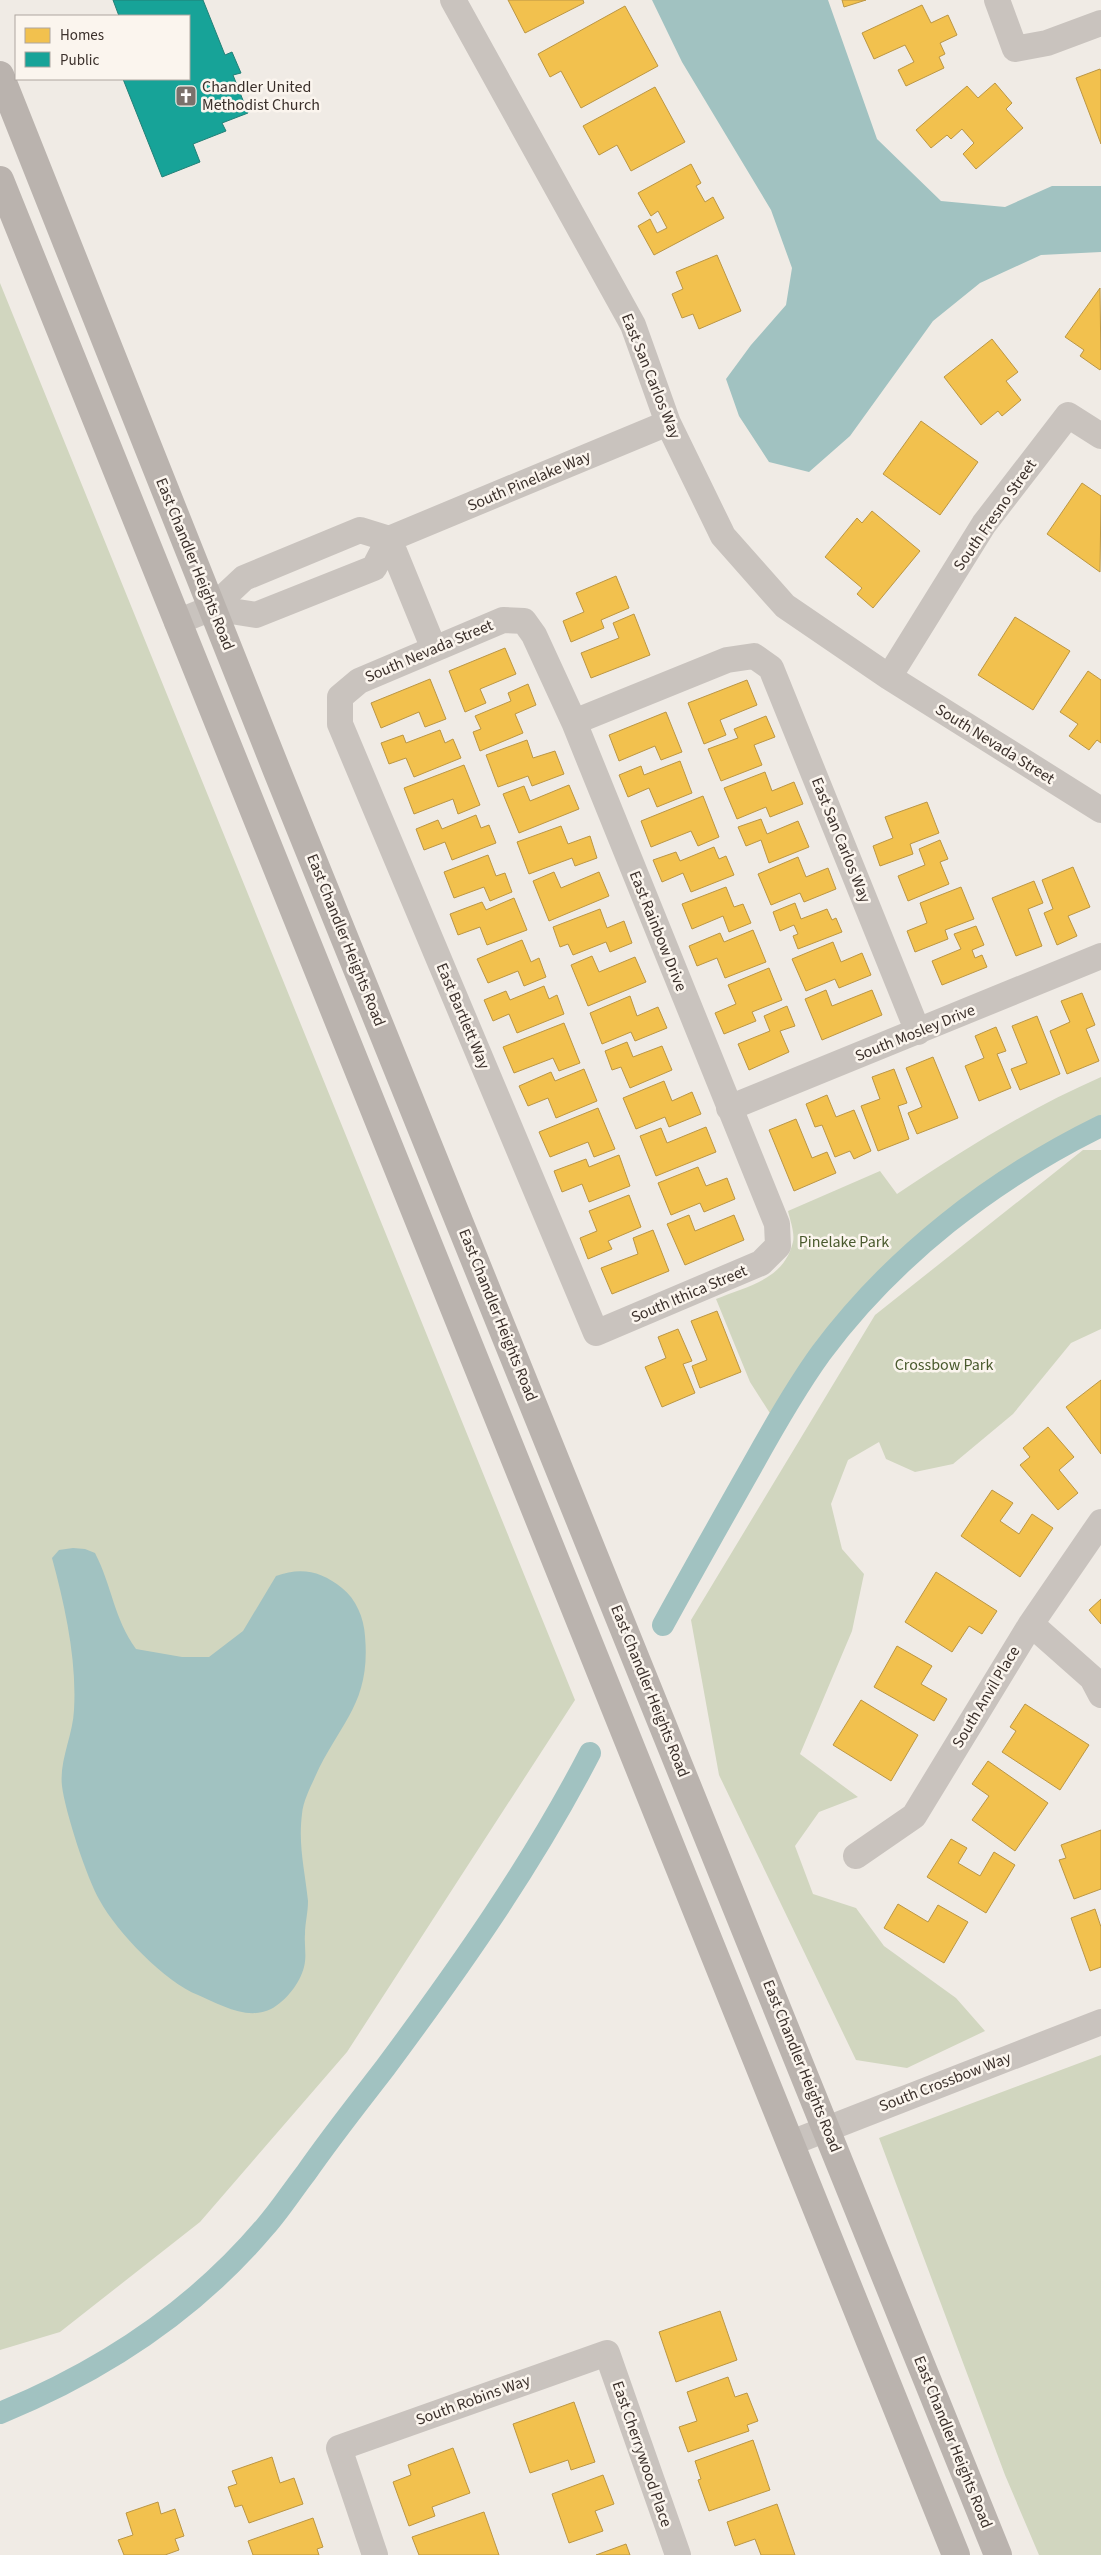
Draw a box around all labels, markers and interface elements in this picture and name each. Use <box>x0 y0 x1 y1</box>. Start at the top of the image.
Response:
legend <box>15 15 190 80</box>
text: Homes <box>60 25 104 46</box>
text: Public <box>60 50 99 71</box>
place label: Chandler United Methodist Church <box>202 76 320 116</box>
church icon: Chandler United Methodist Church <box>174 84 198 108</box>
street label: East San Carlos Way <box>616 310 686 442</box>
street label: South Pinelake Way <box>464 445 594 517</box>
street label: South Fresno Street <box>948 454 1042 575</box>
street label: East Chandler Heights Road <box>150 474 240 654</box>
street label: South Nevada Street <box>362 614 497 688</box>
street label: South Nevada Street <box>931 698 1059 790</box>
street label: East San Carlos Way <box>806 774 876 906</box>
street label: East Chandler Heights Road <box>301 850 391 1030</box>
street label: East Rainbow Drive <box>624 867 692 995</box>
street label: East Bartlett Way <box>431 960 495 1073</box>
street label: South Mosley Drive <box>852 999 978 1067</box>
street label: East Chandler Heights Road <box>453 1225 543 1405</box>
park label: Pinelake Park <box>799 1231 889 1253</box>
street label: South Ithica Street <box>628 1259 751 1328</box>
park label: Crossbow Park <box>895 1354 993 1376</box>
street label: East Chandler Heights Road <box>605 1601 695 1781</box>
street label: South Anvil Place <box>947 1642 1025 1752</box>
street label: East Chandler Heights Road <box>757 1976 847 2156</box>
street label: South Crossbow Way <box>876 2046 1015 2117</box>
street label: East Chandler Heights Road <box>908 2352 998 2532</box>
street label: South Robins Way <box>413 2369 534 2431</box>
street label: East Cherrywood Place <box>607 2378 677 2530</box>

